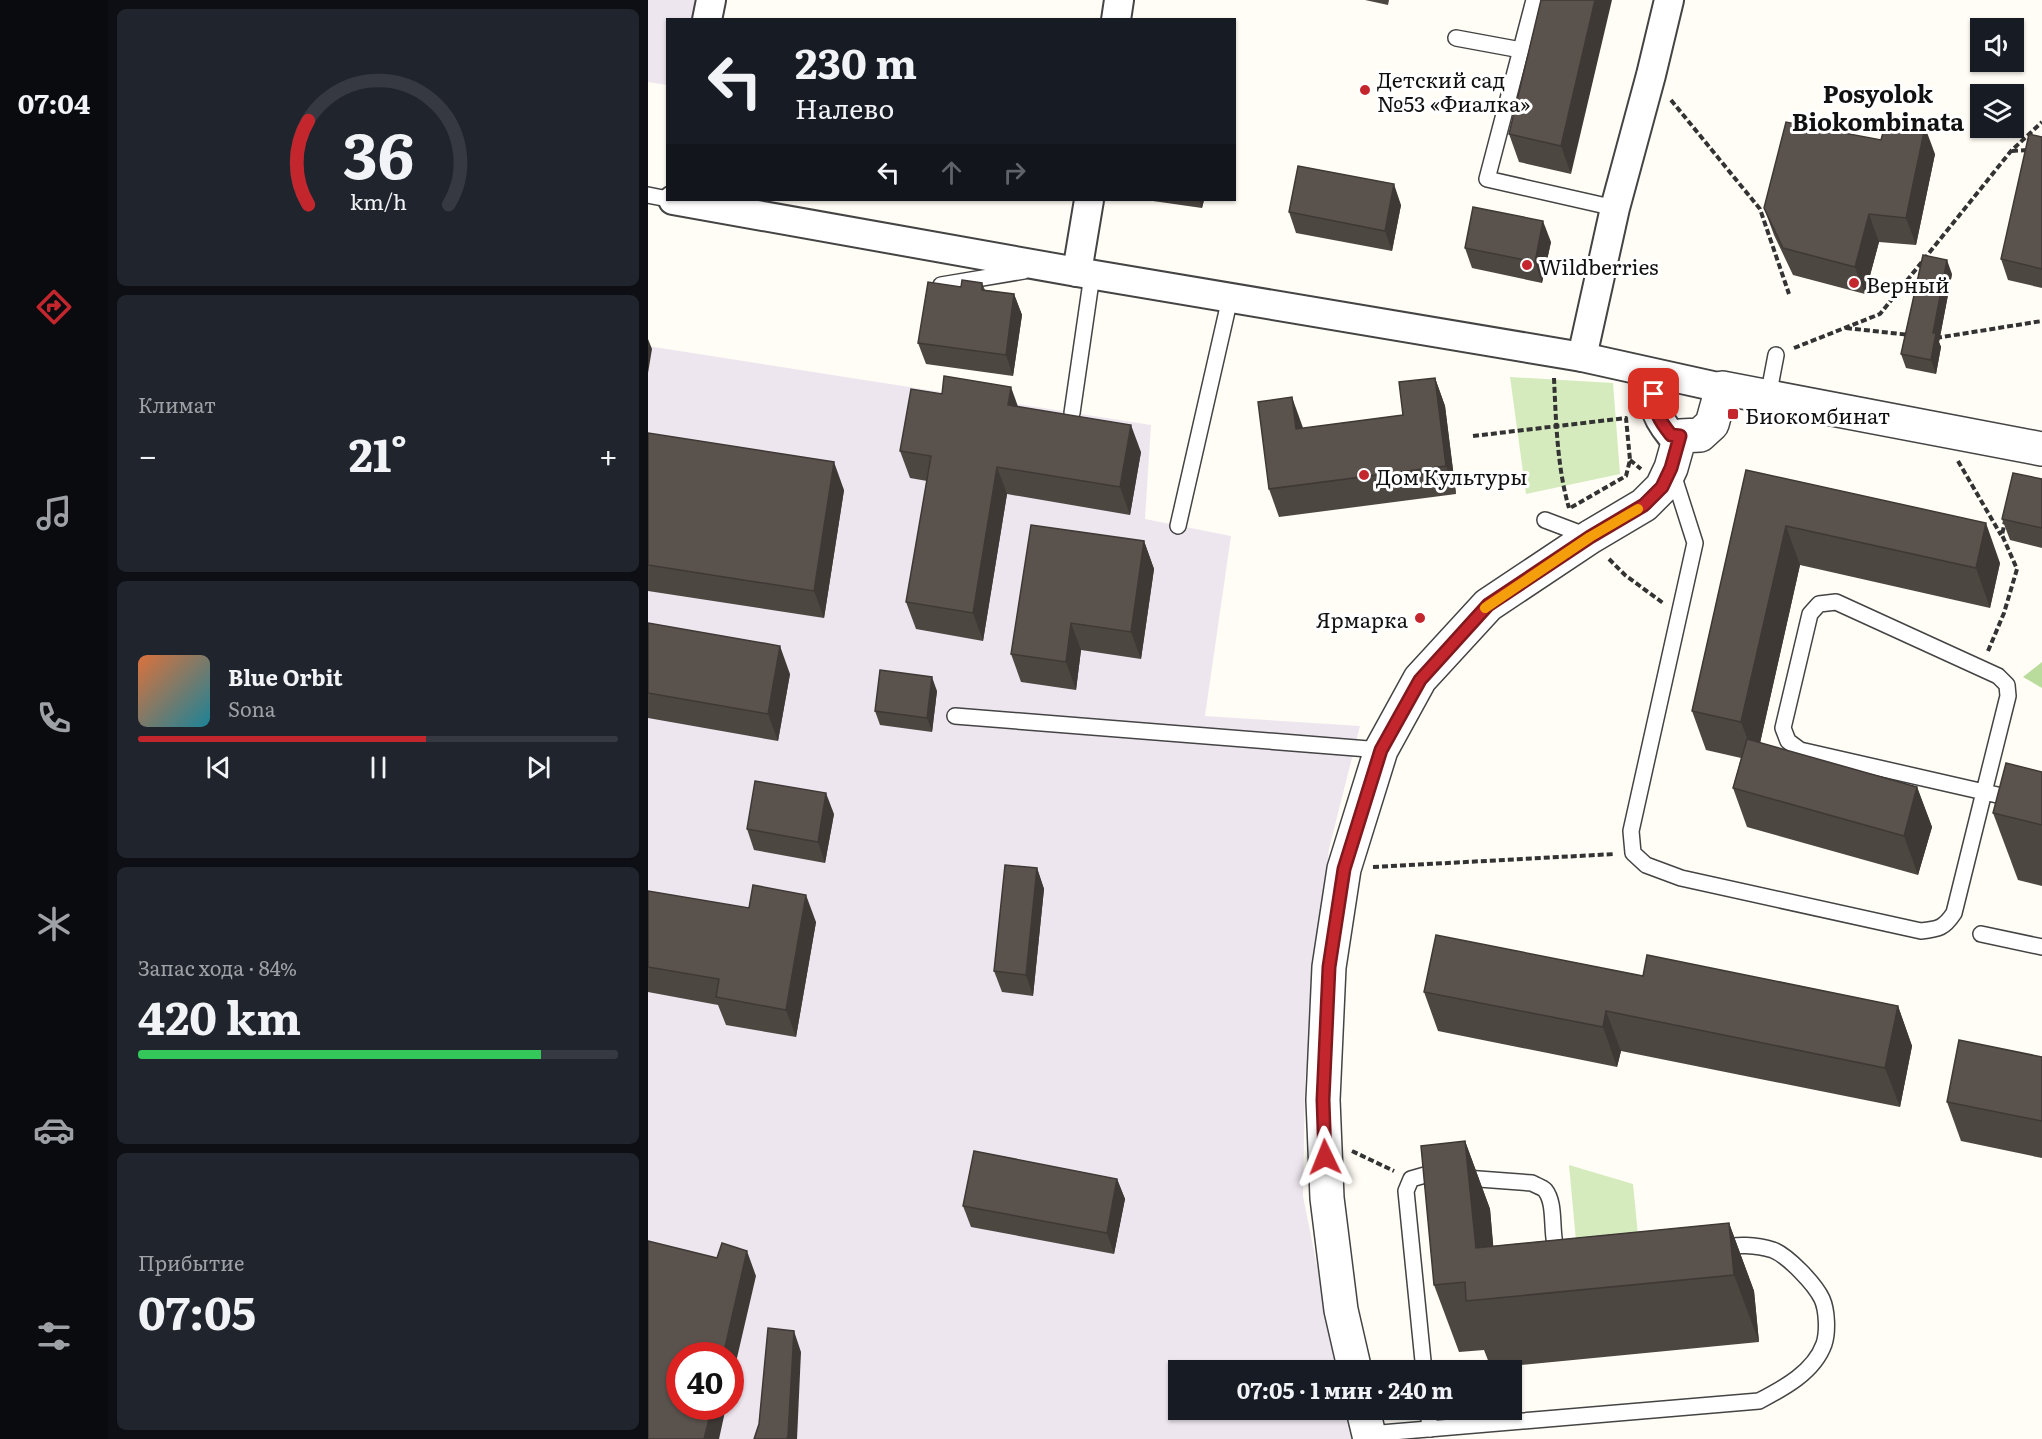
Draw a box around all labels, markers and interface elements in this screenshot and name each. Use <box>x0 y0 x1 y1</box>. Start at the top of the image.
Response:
map controls <box>1970 18 2024 138</box>
button: sound <box>1970 18 2024 72</box>
text: 230 m <box>795 30 917 92</box>
icon: left <box>696 42 774 120</box>
place label: Детский сад №53 «Фиалка» <box>1377 63 1531 118</box>
district label: Posyolok Biokombinata <box>1792 75 1964 138</box>
text: 07:04 <box>18 82 90 122</box>
marker: Детский сад №53 «Фиалка» <box>1358 83 1372 97</box>
button: layers <box>1970 84 2024 138</box>
text: Налево <box>795 87 894 127</box>
text: 36 <box>342 106 414 198</box>
icon: left <box>872 156 905 189</box>
icon: ahead <box>935 156 968 189</box>
icon: right <box>998 156 1031 189</box>
text: km/h <box>349 185 407 217</box>
place label: Wildberries <box>1539 250 1659 281</box>
marker: Wildberries <box>1520 258 1534 272</box>
place label: Верный <box>1866 268 1950 299</box>
marker: Верный <box>1847 276 1861 290</box>
icon: directions <box>33 286 75 328</box>
pin <box>1628 368 1679 419</box>
icon: arrive <box>1637 377 1670 410</box>
text: Климат <box>138 389 216 419</box>
place label: Биокомбинат <box>1745 399 1890 430</box>
marker: Биокомбинат <box>1726 407 1740 421</box>
text: 21° <box>349 419 407 486</box>
text: − <box>138 429 157 478</box>
text: + <box>599 429 618 478</box>
place label: Дом Культуры <box>1376 460 1527 491</box>
marker: Дом Культуры <box>1357 468 1371 482</box>
icon: music <box>33 492 75 534</box>
place label: Ярмарка <box>1316 603 1409 634</box>
marker: Ярмарка <box>1413 611 1427 625</box>
text: Blue Orbit <box>228 660 343 693</box>
text: Sona <box>228 693 276 723</box>
icon: phone <box>33 697 75 739</box>
icon: previous <box>202 751 235 784</box>
icon: pause <box>362 751 395 784</box>
icon: next <box>522 751 555 784</box>
icon: climate <box>33 903 75 945</box>
text: Запас хода · 84% <box>138 952 297 982</box>
text: 420 km <box>138 982 301 1049</box>
icon: car <box>33 1109 75 1151</box>
position arrow <box>1293 1125 1357 1189</box>
text: Прибытие <box>138 1247 244 1277</box>
text: 07:05 <box>138 1277 256 1344</box>
icon: filters <box>33 1315 75 1357</box>
speed limit sign: 40 <box>666 1342 744 1420</box>
text: 07:05 · 1 мин · 240 m <box>1237 1373 1453 1406</box>

